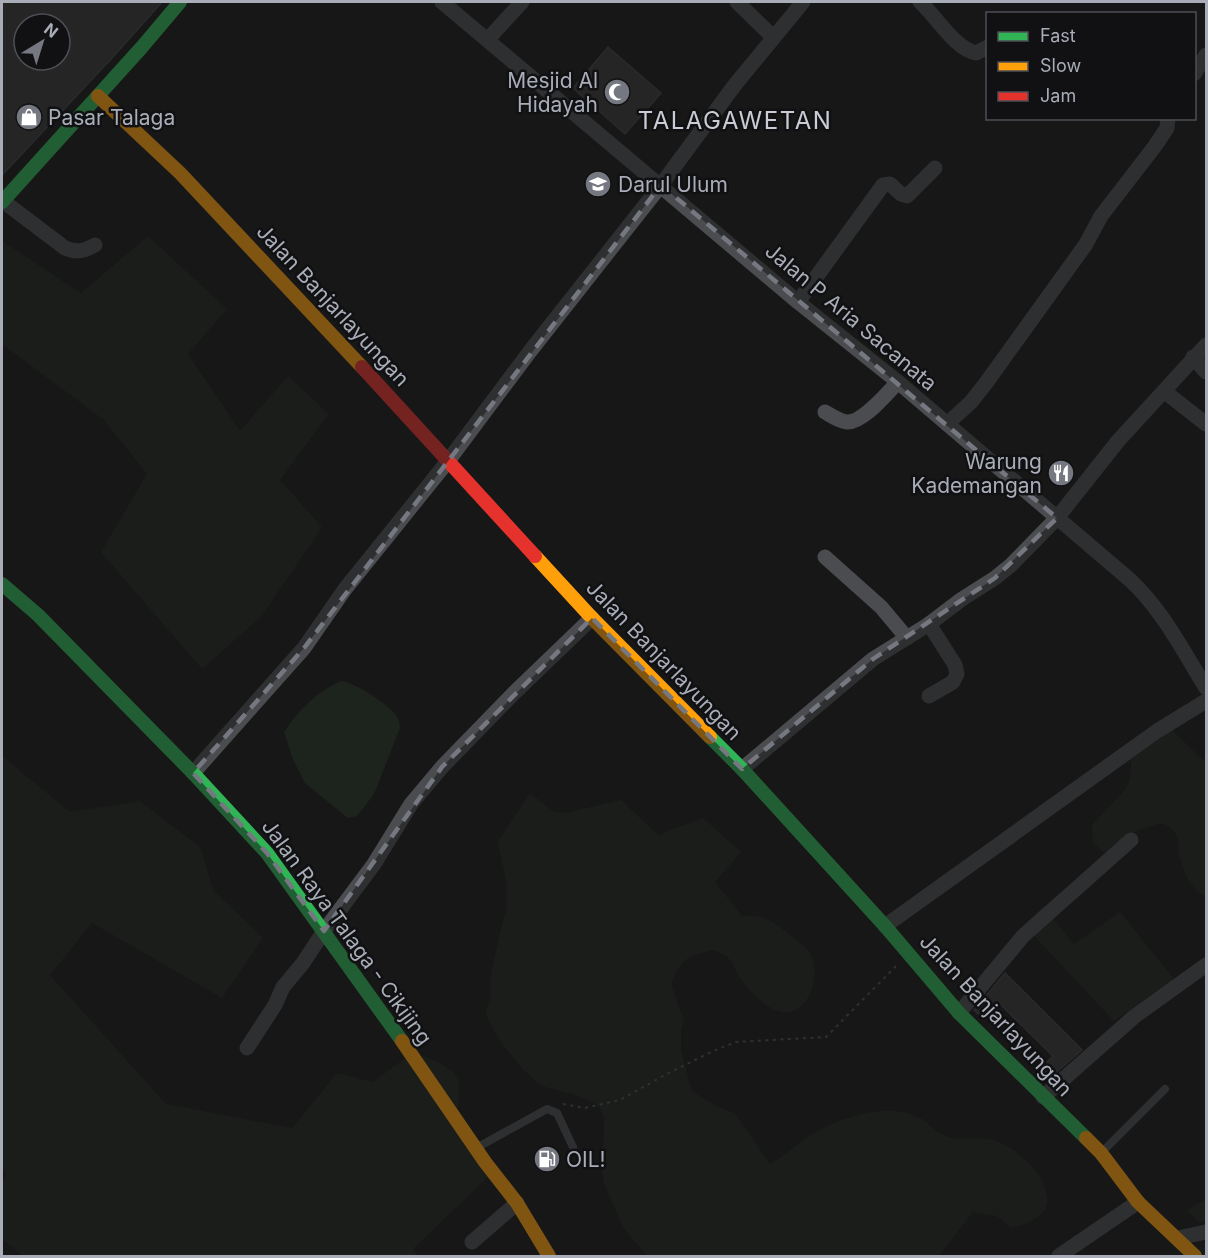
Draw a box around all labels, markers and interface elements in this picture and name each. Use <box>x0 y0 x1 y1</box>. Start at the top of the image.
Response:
north arrow <box>12 12 72 72</box>
legend <box>986 12 1196 120</box>
text: N <box>40 19 62 42</box>
text: Fast <box>1040 25 1076 46</box>
text: Slow <box>1040 55 1081 76</box>
place label: Mesjid Al Hidayah <box>507 68 598 117</box>
mosque icon: Mesjid Al Hidayah <box>602 77 632 107</box>
text: Jam <box>1040 85 1076 106</box>
shop icon: Pasar Talaga <box>14 102 44 132</box>
place label: Pasar Talaga <box>48 105 175 130</box>
district label: TALAGAWETAN <box>638 106 832 135</box>
school or university icon: Darul Ulum <box>583 169 613 199</box>
place label: Darul Ulum <box>618 172 728 197</box>
street label: Jalan Banjarlayungan <box>251 219 415 391</box>
street label: Jalan P Aria Sacanata <box>760 238 942 396</box>
place label: Warung Kademangan <box>911 449 1042 498</box>
restaurant icon: Warung Kademangan <box>1046 458 1076 488</box>
street label: Jalan Banjarlayungan <box>581 575 747 745</box>
street label: Jalan Raya Talaga - Cikijing <box>257 814 437 1050</box>
street label: Jalan Banjarlayungan <box>914 929 1078 1101</box>
fuel station icon: OIL! <box>532 1144 562 1174</box>
place label: OIL! <box>566 1147 606 1172</box>

